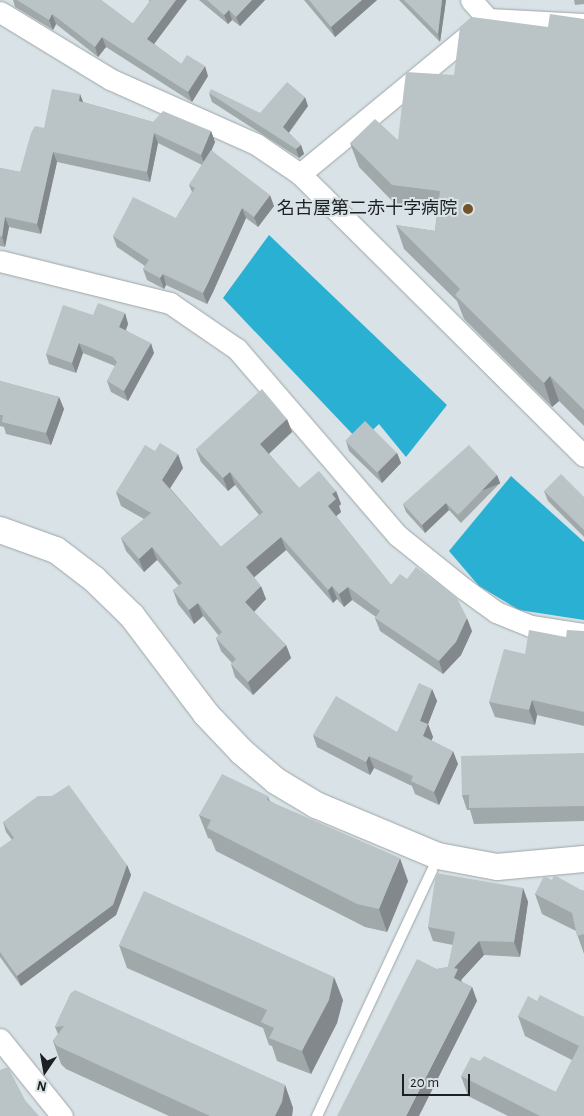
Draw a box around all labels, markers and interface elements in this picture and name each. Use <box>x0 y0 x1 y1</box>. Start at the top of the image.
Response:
place label: 名古屋第二赤十字病院 <box>277 198 457 220</box>
marker: 名古屋第二赤十字病院 <box>461 202 475 216</box>
north arrow <box>20 1046 70 1096</box>
scale bar <box>404 1064 472 1096</box>
text: 20 m <box>410 1075 439 1090</box>
text: N <box>36 1078 48 1094</box>

